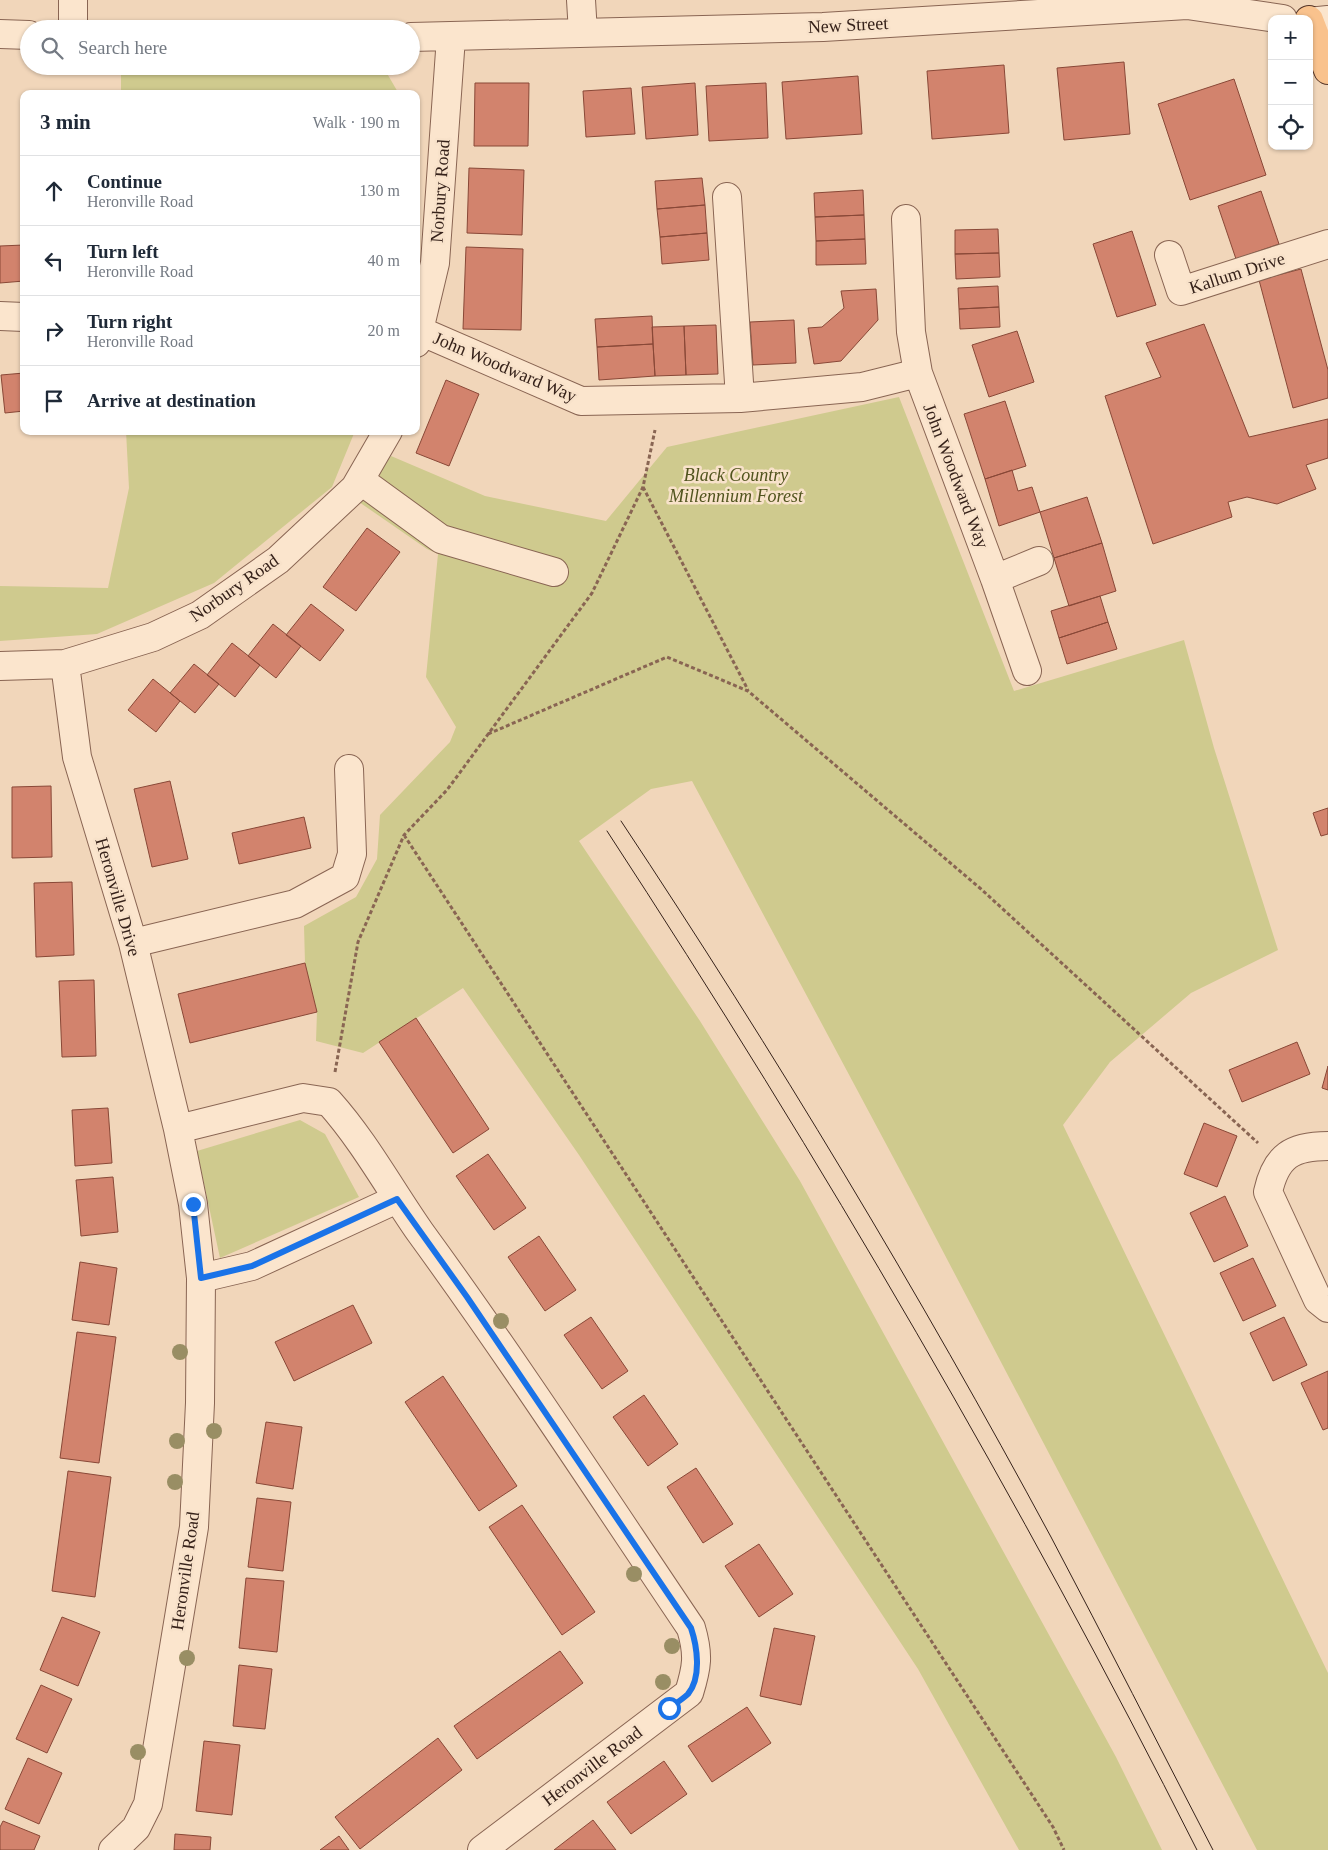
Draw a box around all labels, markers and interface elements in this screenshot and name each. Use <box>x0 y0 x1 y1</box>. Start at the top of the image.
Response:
street label: New Street <box>807 13 889 37</box>
map controls <box>1268 15 1313 150</box>
button: + <box>1268 15 1313 60</box>
search box <box>20 20 420 75</box>
icon: search <box>38 34 66 62</box>
text: Search here <box>78 37 167 58</box>
button: − <box>1268 60 1313 105</box>
button: locate <box>1268 105 1313 150</box>
text: 3 min <box>40 110 91 134</box>
text: Walk · 190 m <box>313 114 400 131</box>
street label: Norbury Road <box>426 139 454 243</box>
text: Continue <box>87 171 162 192</box>
icon: ahead <box>40 177 68 205</box>
text: 130 m <box>360 182 400 199</box>
text: Heronville Road <box>87 193 193 210</box>
text: Turn left <box>87 241 159 262</box>
icon: left <box>40 247 68 275</box>
street label: Kallum Drive <box>1187 248 1287 298</box>
text: 40 m <box>368 252 400 269</box>
text: Heronville Road <box>87 263 193 280</box>
text: Turn right <box>87 311 172 332</box>
icon: right <box>40 317 68 345</box>
text: 20 m <box>368 322 400 339</box>
street label: John Woodward Way <box>430 328 580 406</box>
text: Heronville Road <box>87 333 193 350</box>
icon: arrive <box>40 387 68 415</box>
text: Arrive at destination <box>87 390 256 411</box>
street label: John Woodward Way <box>919 401 993 551</box>
park label: Black Country Millennium Forest <box>668 465 804 506</box>
street label: Norbury Road <box>186 550 282 626</box>
street label: Heronville Drive <box>92 835 144 959</box>
route end <box>182 1193 205 1216</box>
street label: Heronville Road <box>167 1510 203 1632</box>
route start <box>658 1697 681 1720</box>
street label: Heronville Road <box>538 1722 646 1810</box>

